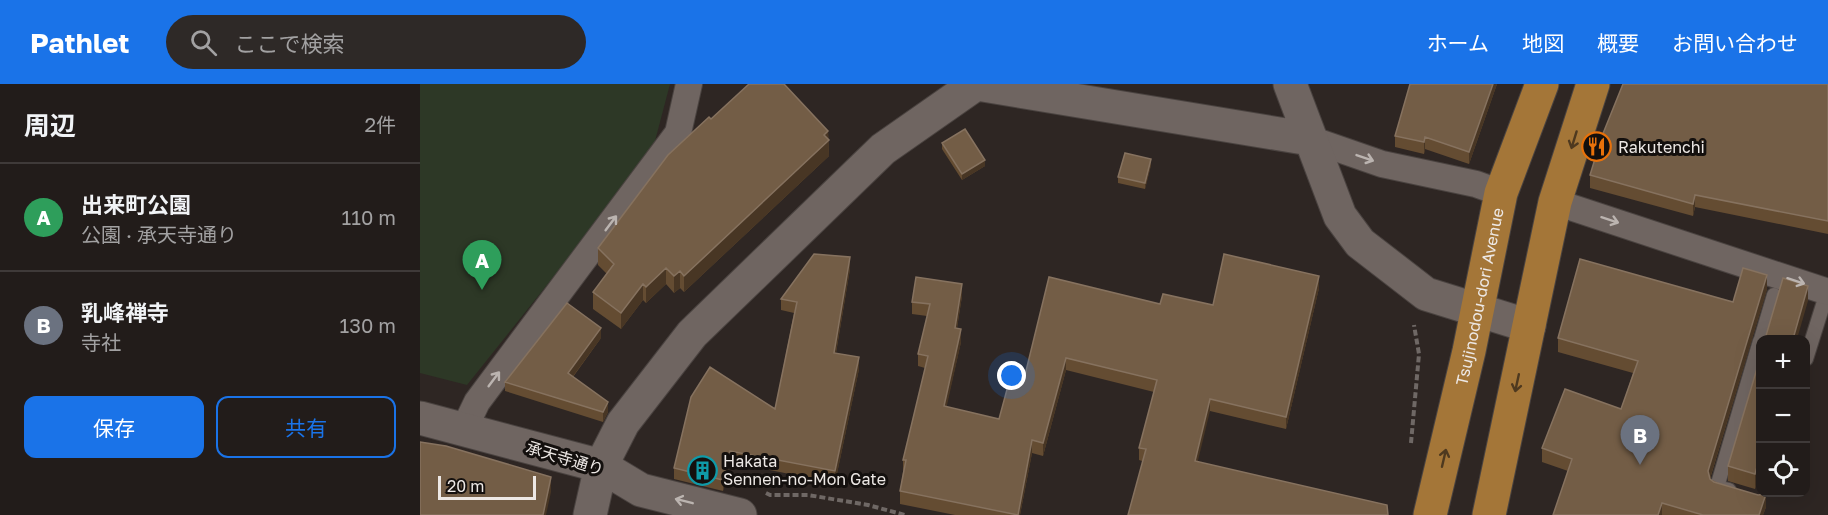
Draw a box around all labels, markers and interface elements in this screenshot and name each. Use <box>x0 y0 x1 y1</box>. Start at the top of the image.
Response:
search box <box>166 15 586 69</box>
text: Pathlet <box>30 26 130 59</box>
icon: search <box>187 26 220 59</box>
text: ここで検索 <box>235 30 345 57</box>
text: ホーム <box>1427 30 1489 56</box>
text: 地図 <box>1522 30 1564 56</box>
text: 概要 <box>1597 30 1639 56</box>
text: お問い合わせ <box>1672 30 1798 56</box>
text: 周辺 <box>24 110 76 141</box>
text: 2件 <box>364 112 396 136</box>
one-way arrow <box>1568 130 1579 149</box>
restaurant icon: Rakutenchi <box>1581 131 1613 163</box>
place label: Rakutenchi <box>1618 137 1705 157</box>
one-way arrow <box>1355 153 1374 164</box>
text: 出来町公園 <box>81 191 191 218</box>
text: A <box>36 205 51 229</box>
text: 110 m <box>342 205 396 229</box>
street label: Tsujinodou-dori Avenue <box>1451 206 1508 387</box>
one-way arrow <box>605 215 617 231</box>
one-way arrow <box>1601 216 1619 227</box>
text: 公園 · 承天寺通り <box>81 222 237 246</box>
pin: A <box>462 240 502 290</box>
one-way arrow <box>1786 277 1805 288</box>
text: 乳峰禅寺 <box>81 299 169 326</box>
text: B <box>36 313 51 337</box>
text: 130 m <box>340 313 396 337</box>
text: 寺社 <box>81 330 121 354</box>
map controls <box>1756 335 1810 497</box>
button: + <box>1756 335 1810 389</box>
your location <box>997 361 1026 390</box>
one-way arrow <box>488 371 500 387</box>
one-way arrow <box>1511 373 1522 392</box>
button: − <box>1756 389 1810 443</box>
button: 保存 <box>24 396 204 458</box>
button: 共有 <box>216 396 396 458</box>
pin: B <box>1620 416 1660 465</box>
street label: 承天寺通り <box>524 437 606 479</box>
button: locate <box>1756 443 1810 497</box>
one-way arrow <box>1439 449 1450 468</box>
place label: Hakata Sennen-no-Mon Gate <box>723 451 886 489</box>
building icon: Hakata Sennen-no-Mon Gate <box>686 454 718 486</box>
scale bar <box>438 473 536 500</box>
text: 20 m <box>447 476 484 496</box>
one-way arrow <box>674 495 693 507</box>

